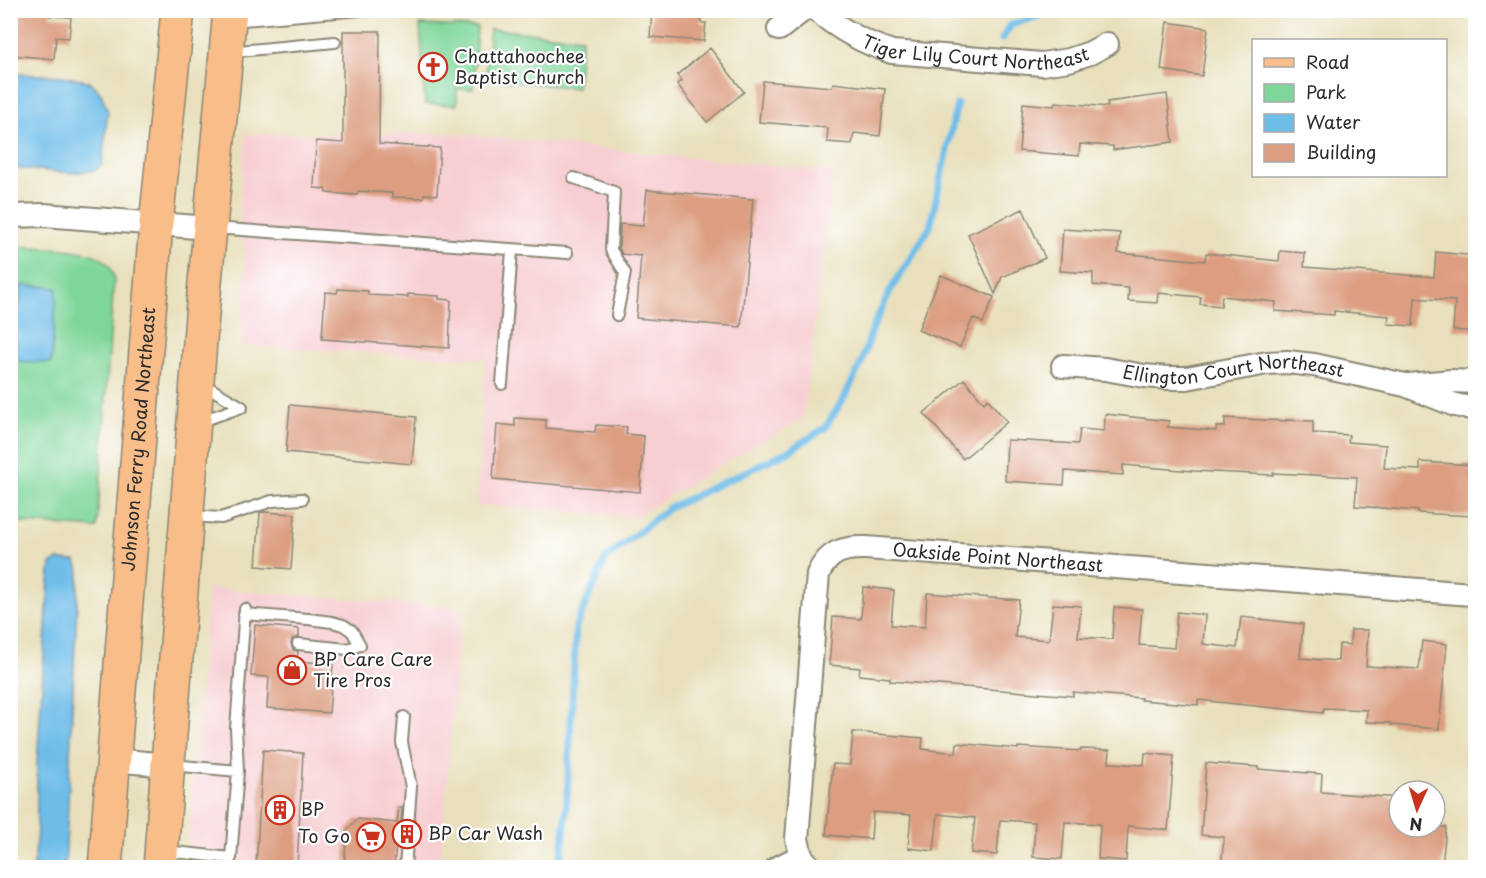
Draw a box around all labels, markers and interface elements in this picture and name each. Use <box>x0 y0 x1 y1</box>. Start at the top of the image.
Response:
street label: Tiger Lily Court Northeast <box>858 27 1092 76</box>
legend <box>1252 39 1447 177</box>
place label: Chattahoochee Baptist Church <box>454 42 585 90</box>
text: Road <box>1306 48 1350 75</box>
church icon: Chattahoochee Baptist Church <box>417 51 449 83</box>
text: Park <box>1306 78 1346 105</box>
text: Water <box>1306 108 1361 135</box>
text: Building <box>1306 138 1376 165</box>
street label: Johnson Ferry Road Northeast <box>114 306 161 572</box>
street label: Ellington Court Northeast <box>1121 347 1347 390</box>
street label: Oakside Point Northeast <box>892 535 1104 578</box>
place label: BP Care Care Tire Pros <box>313 645 432 693</box>
shop icon: BP Care Care Tire Pros <box>276 654 308 686</box>
north arrow <box>1387 779 1447 839</box>
building icon: BP <box>264 794 296 826</box>
place label: BP <box>301 795 324 822</box>
text: N <box>1409 813 1423 837</box>
building icon: BP Car Wash <box>391 818 423 850</box>
place label: BP Car Wash <box>428 819 543 846</box>
supermarket icon: To Go <box>355 821 387 853</box>
place label: To Go <box>298 822 350 849</box>

